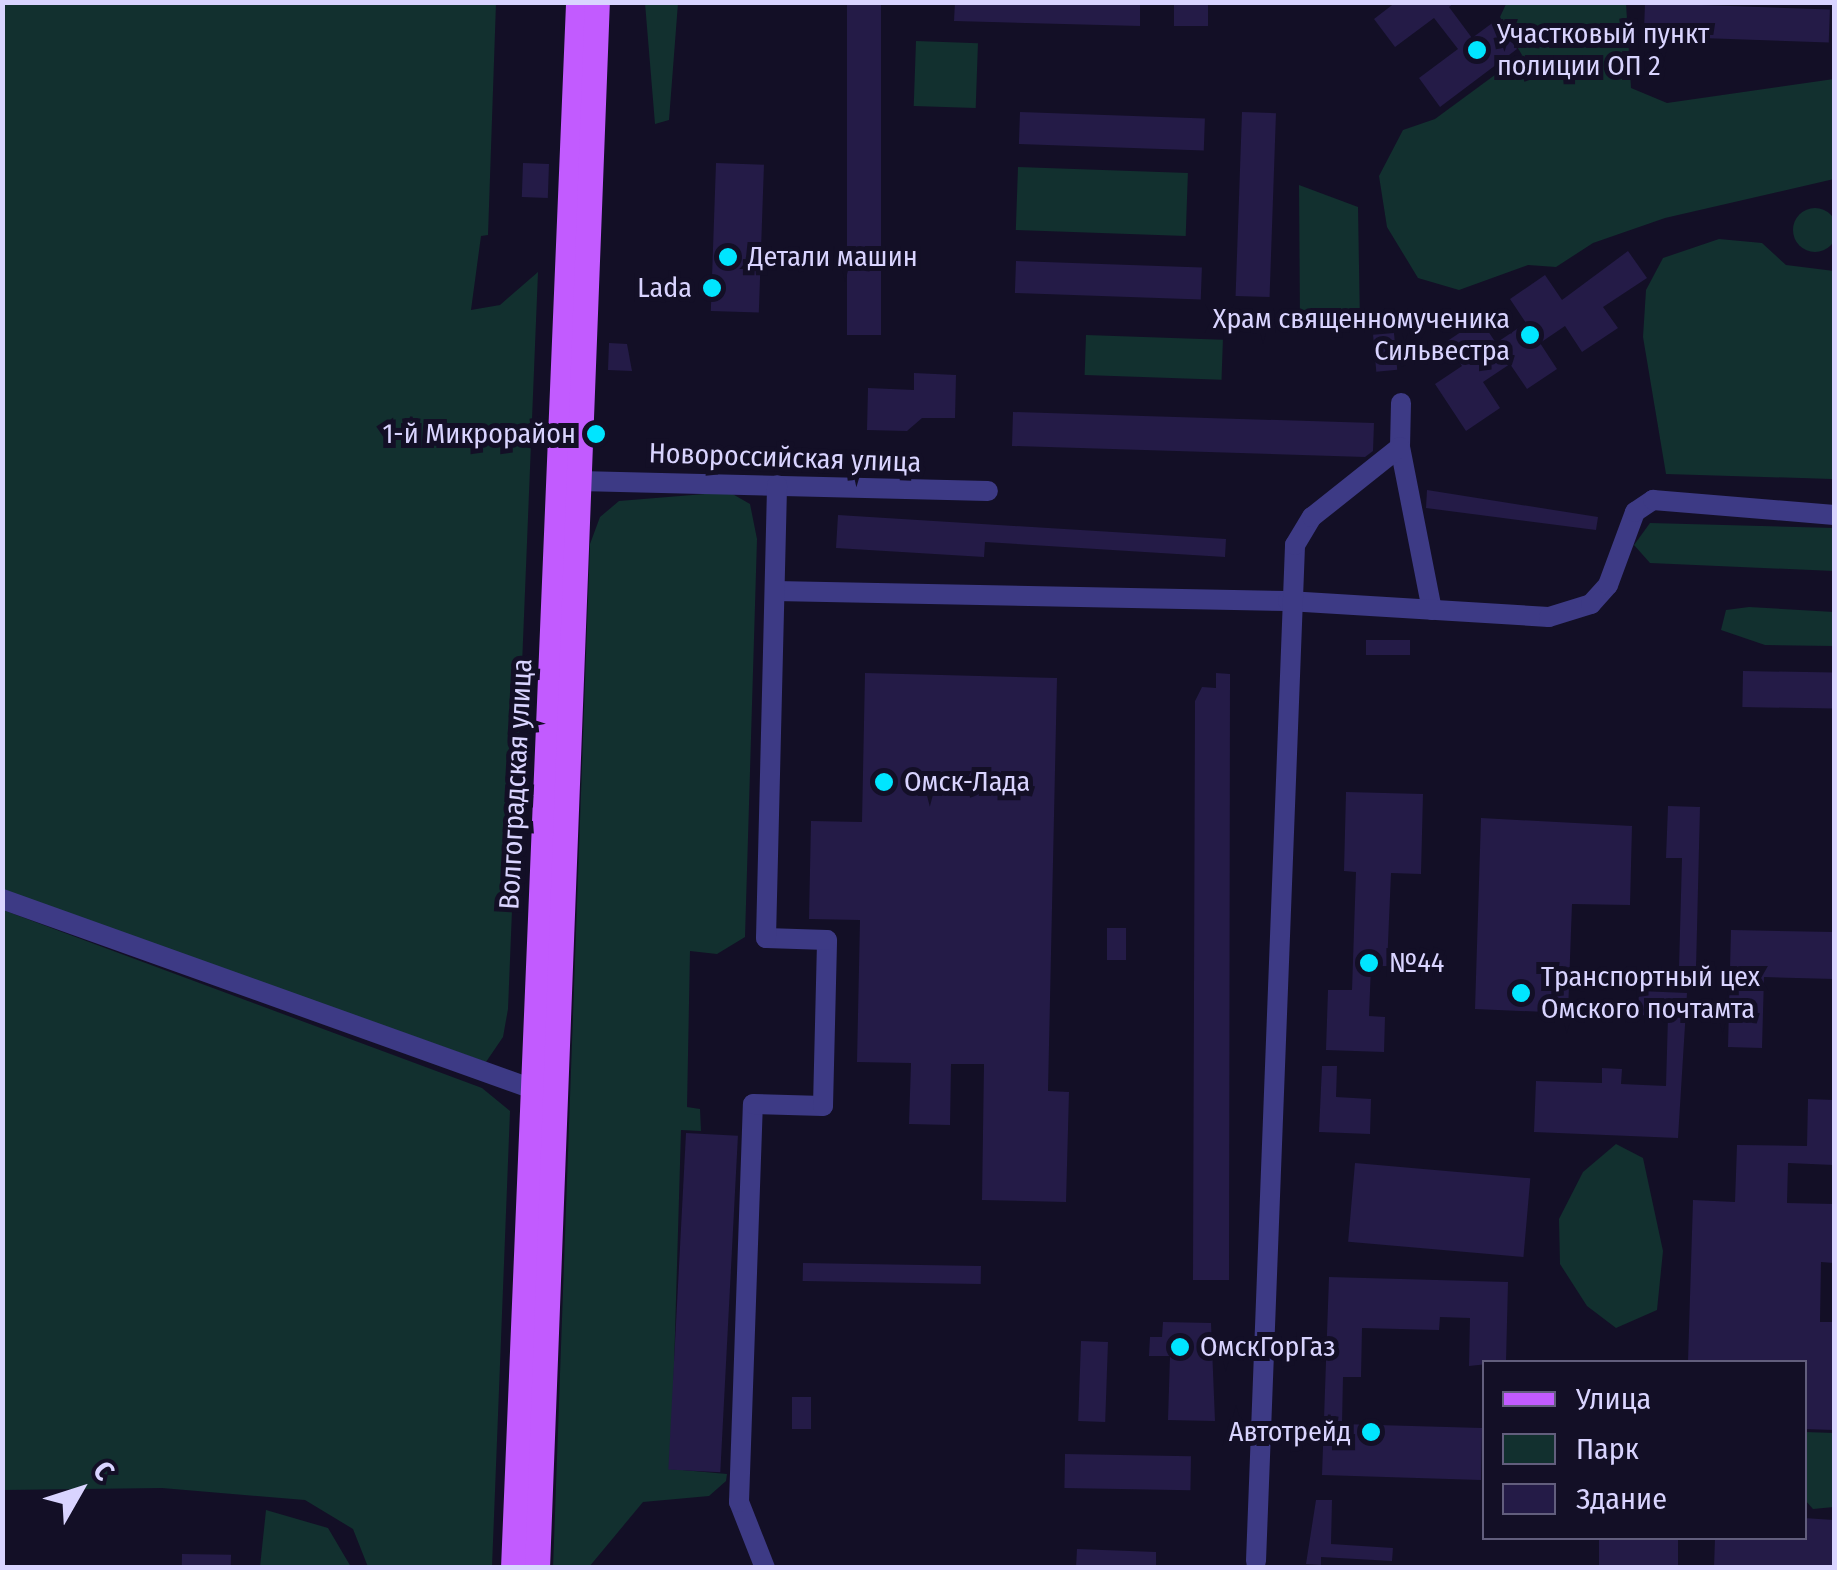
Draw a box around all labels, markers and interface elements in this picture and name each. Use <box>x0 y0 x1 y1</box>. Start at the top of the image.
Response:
place label: Участковый пункт полиции ОП 2 <box>1497 17 1709 83</box>
marker: Участковый пункт полиции ОП 2 <box>1466 39 1488 61</box>
place label: Детали машин <box>748 240 918 274</box>
marker: Детали машин <box>717 246 739 268</box>
place label: Lada <box>637 271 692 305</box>
marker: Lada <box>701 277 723 299</box>
place label: Храм священномученика Сильвестра <box>1213 302 1510 368</box>
marker: Храм священномученика Сильвестра <box>1519 324 1541 346</box>
place label: 1-й Микрорайон <box>382 417 576 451</box>
marker: 1-й Микрорайон <box>585 423 607 445</box>
street label: Новороссийская улица <box>648 436 922 480</box>
street label: Волгоградская улица <box>493 658 539 910</box>
place label: Омск-Лада <box>904 765 1030 799</box>
marker: Омск-Лада <box>873 771 895 793</box>
place label: №44 <box>1389 946 1444 980</box>
marker: №44 <box>1358 952 1380 974</box>
place label: Транспортный цех Омского почтамта <box>1541 960 1760 1026</box>
marker: Транспортный цех Омского почтамта <box>1510 982 1532 1004</box>
place label: ОмскГорГаз <box>1200 1330 1336 1364</box>
marker: ОмскГорГаз <box>1169 1336 1191 1358</box>
legend <box>1482 1360 1807 1540</box>
text: Улица <box>1576 1381 1651 1417</box>
place label: Автотрейд <box>1229 1415 1351 1449</box>
marker: Автотрейд <box>1360 1421 1382 1443</box>
text: Парк <box>1576 1431 1639 1467</box>
north arrow <box>30 1440 130 1540</box>
text: С <box>86 1455 121 1487</box>
text: Здание <box>1576 1481 1667 1517</box>

